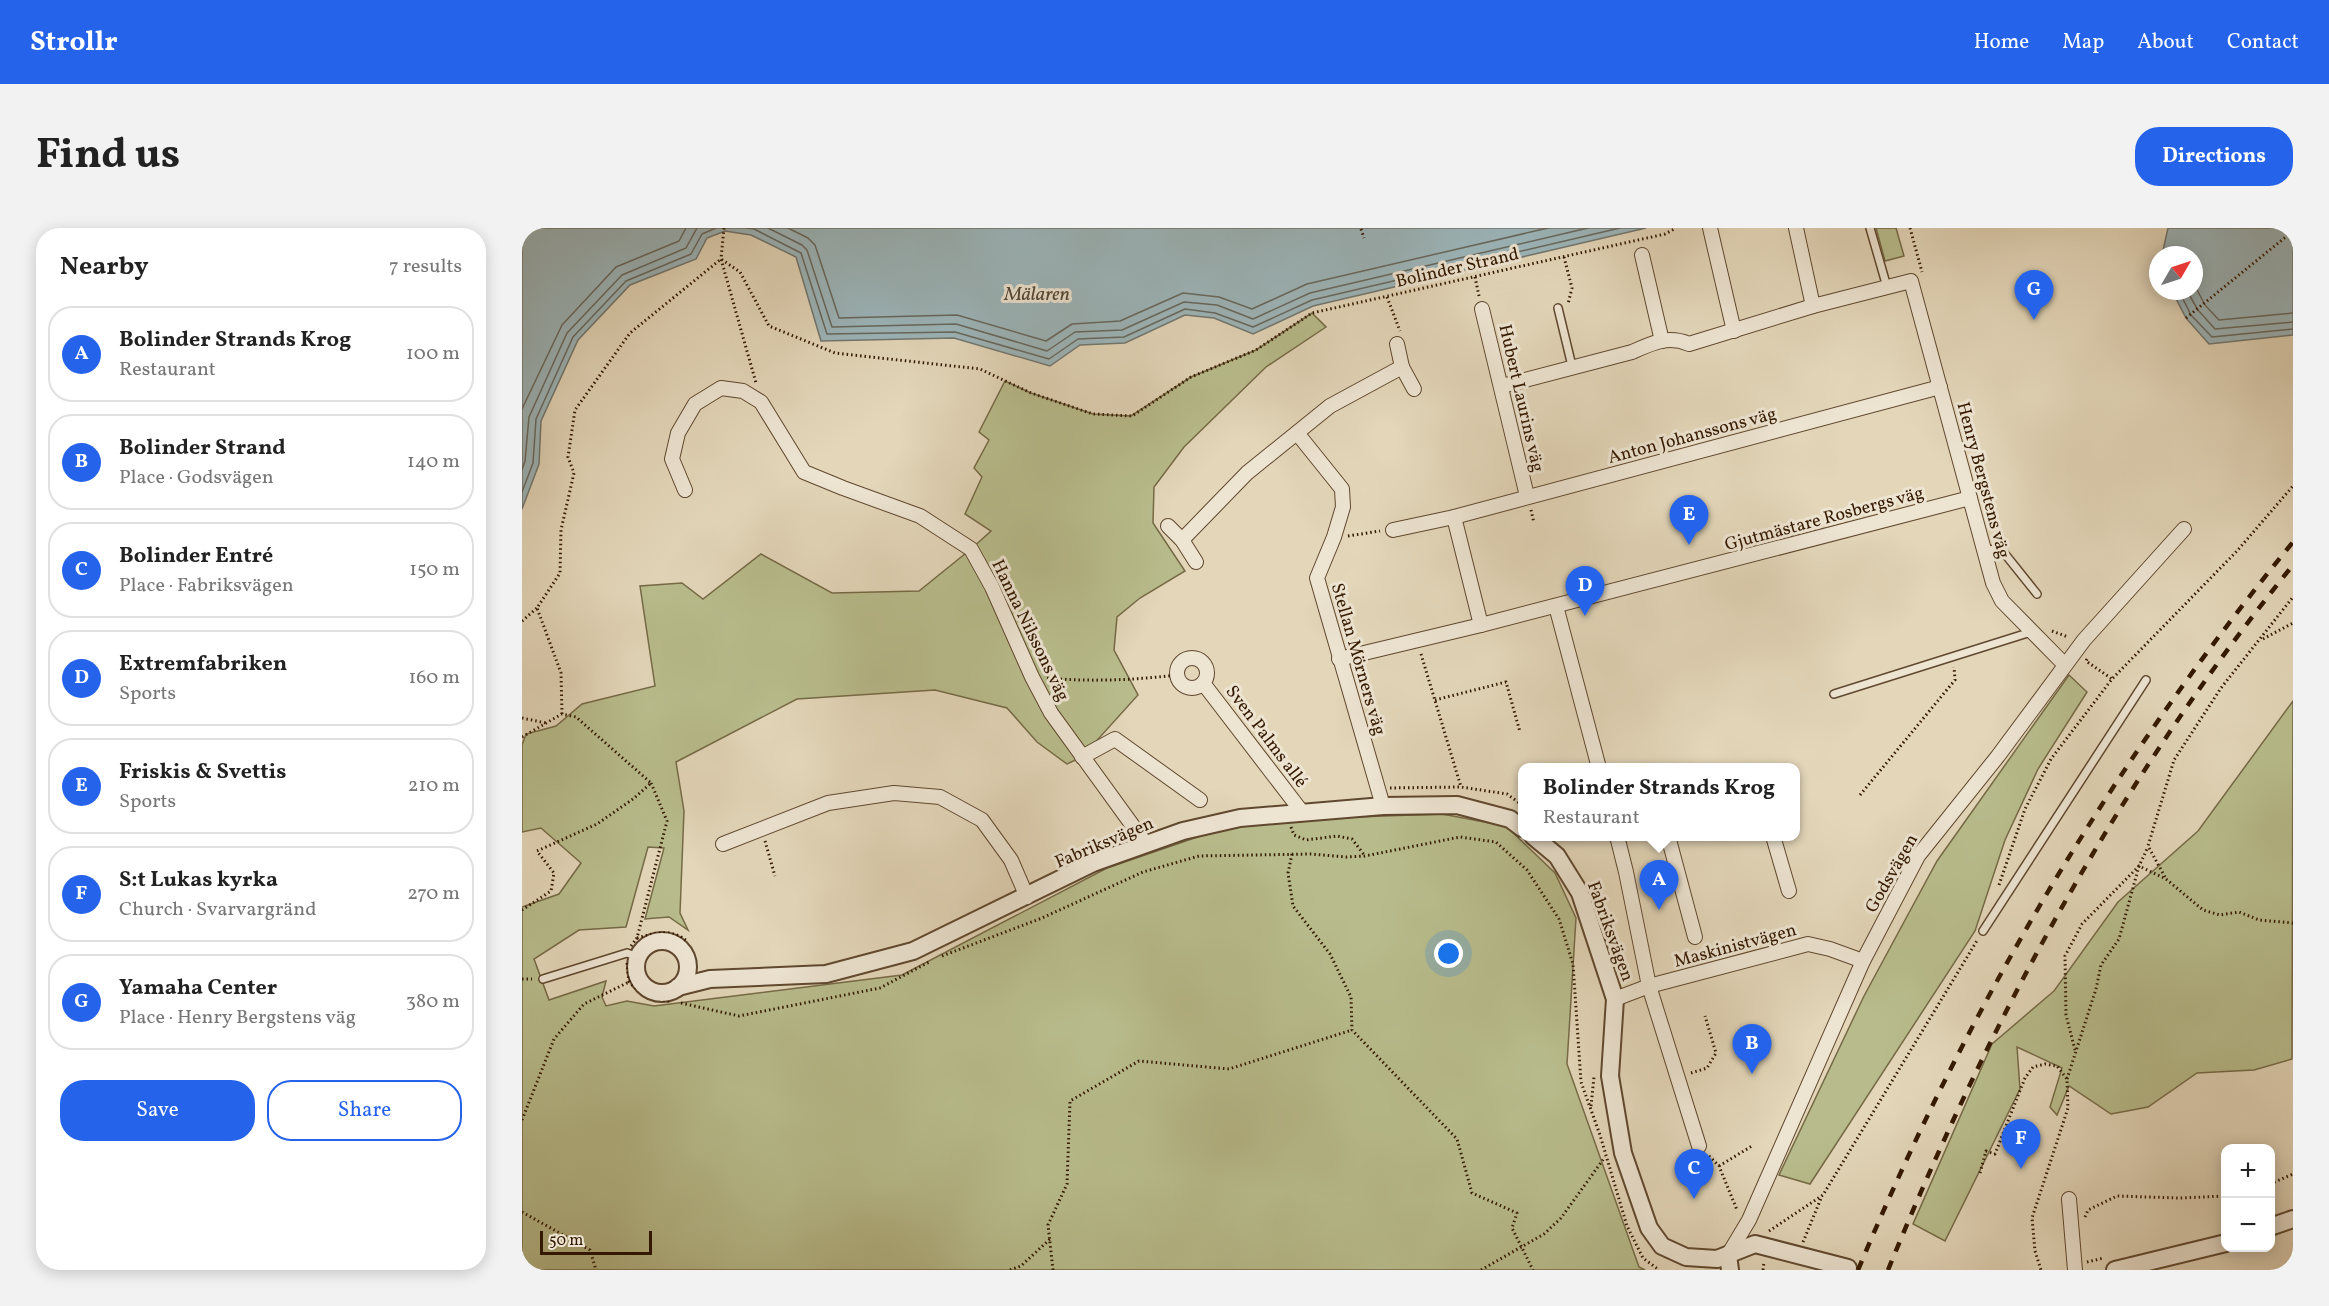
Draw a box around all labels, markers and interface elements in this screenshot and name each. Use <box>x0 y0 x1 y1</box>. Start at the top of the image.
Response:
text: Strollr <box>30 23 118 62</box>
text: Home <box>1974 28 2029 57</box>
text: Map <box>2062 28 2104 57</box>
text: About <box>2137 28 2194 57</box>
text: Contact <box>2227 28 2299 57</box>
text: Find us <box>36 127 180 186</box>
button: Directions <box>2135 127 2293 186</box>
street label: Bolinder Strand <box>1393 242 1521 295</box>
north arrow <box>2149 246 2203 300</box>
text: Nearby <box>60 249 149 285</box>
text: 7 results <box>389 253 462 281</box>
pin: G <box>2014 270 2054 320</box>
water label: Mälaren <box>1003 281 1070 309</box>
street label: Hubert Laurins väg <box>1491 322 1550 475</box>
text: Bolinder Strands Krog <box>119 325 351 356</box>
text: A <box>74 340 89 368</box>
text: 100 m <box>406 340 460 368</box>
text: Restaurant <box>119 356 216 384</box>
street label: Henry Bergstens väg <box>1950 399 2015 561</box>
street label: Anton Johanssons väg <box>1605 402 1779 471</box>
text: Bolinder Strand <box>119 433 286 464</box>
text: B <box>75 448 88 476</box>
text: 140 m <box>407 448 460 476</box>
text: Place · Godsvägen <box>119 464 274 492</box>
street label: Gjutmästare Rosbergs väg <box>1722 481 1927 558</box>
pin: E <box>1670 496 1708 545</box>
text: Bolinder Entré <box>119 541 273 572</box>
text: C <box>75 556 88 584</box>
text: 150 m <box>409 556 460 584</box>
street label: Hanna Nilssons väg <box>984 556 1075 706</box>
pin: D <box>1566 566 1604 616</box>
text: Place · Fabriksvägen <box>119 572 294 600</box>
street label: Stellan Mörners väg <box>1324 580 1391 739</box>
text: Extremfabriken <box>119 649 287 680</box>
text: D <box>74 664 89 692</box>
text: 160 m <box>408 664 460 692</box>
text: Sports <box>119 680 176 708</box>
street label: Sven Palms allé <box>1219 680 1313 793</box>
text: Friskis & Svettis <box>119 757 286 788</box>
popup <box>1518 763 1800 841</box>
text: E <box>75 772 88 800</box>
text: 210 m <box>408 772 460 800</box>
text: Bolinder Strands Krog <box>1543 773 1775 804</box>
text: Sports <box>119 788 176 816</box>
text: Restaurant <box>1543 804 1640 832</box>
street label: Fabriksvägen <box>1051 811 1158 875</box>
street label: Godsvägen <box>1860 830 1925 918</box>
pin: A <box>1640 860 1678 910</box>
text: S:t Lukas kyrka <box>119 865 278 896</box>
street label: Fabriksvägen <box>1580 878 1639 985</box>
text: F <box>76 880 87 908</box>
text: 270 m <box>407 880 460 908</box>
text: Church · Svarvargränd <box>119 896 317 924</box>
street label: Maskinistvägen <box>1671 918 1800 975</box>
your location <box>1434 939 1463 968</box>
text: Yamaha Center <box>119 973 277 1004</box>
text: G <box>74 988 89 1016</box>
text: 380 m <box>406 988 460 1016</box>
text: Place · Henry Bergstens väg <box>119 1004 356 1032</box>
pin: B <box>1732 1024 1772 1074</box>
button: Save <box>60 1080 255 1141</box>
button: Share <box>267 1080 462 1141</box>
pin: F <box>2002 1120 2040 1169</box>
map controls <box>2221 1144 2275 1252</box>
button: + <box>2221 1144 2275 1198</box>
pin: C <box>1674 1150 1714 1199</box>
button: − <box>2221 1198 2275 1252</box>
scale bar <box>540 1228 652 1256</box>
text: 50 m <box>549 1230 583 1252</box>

